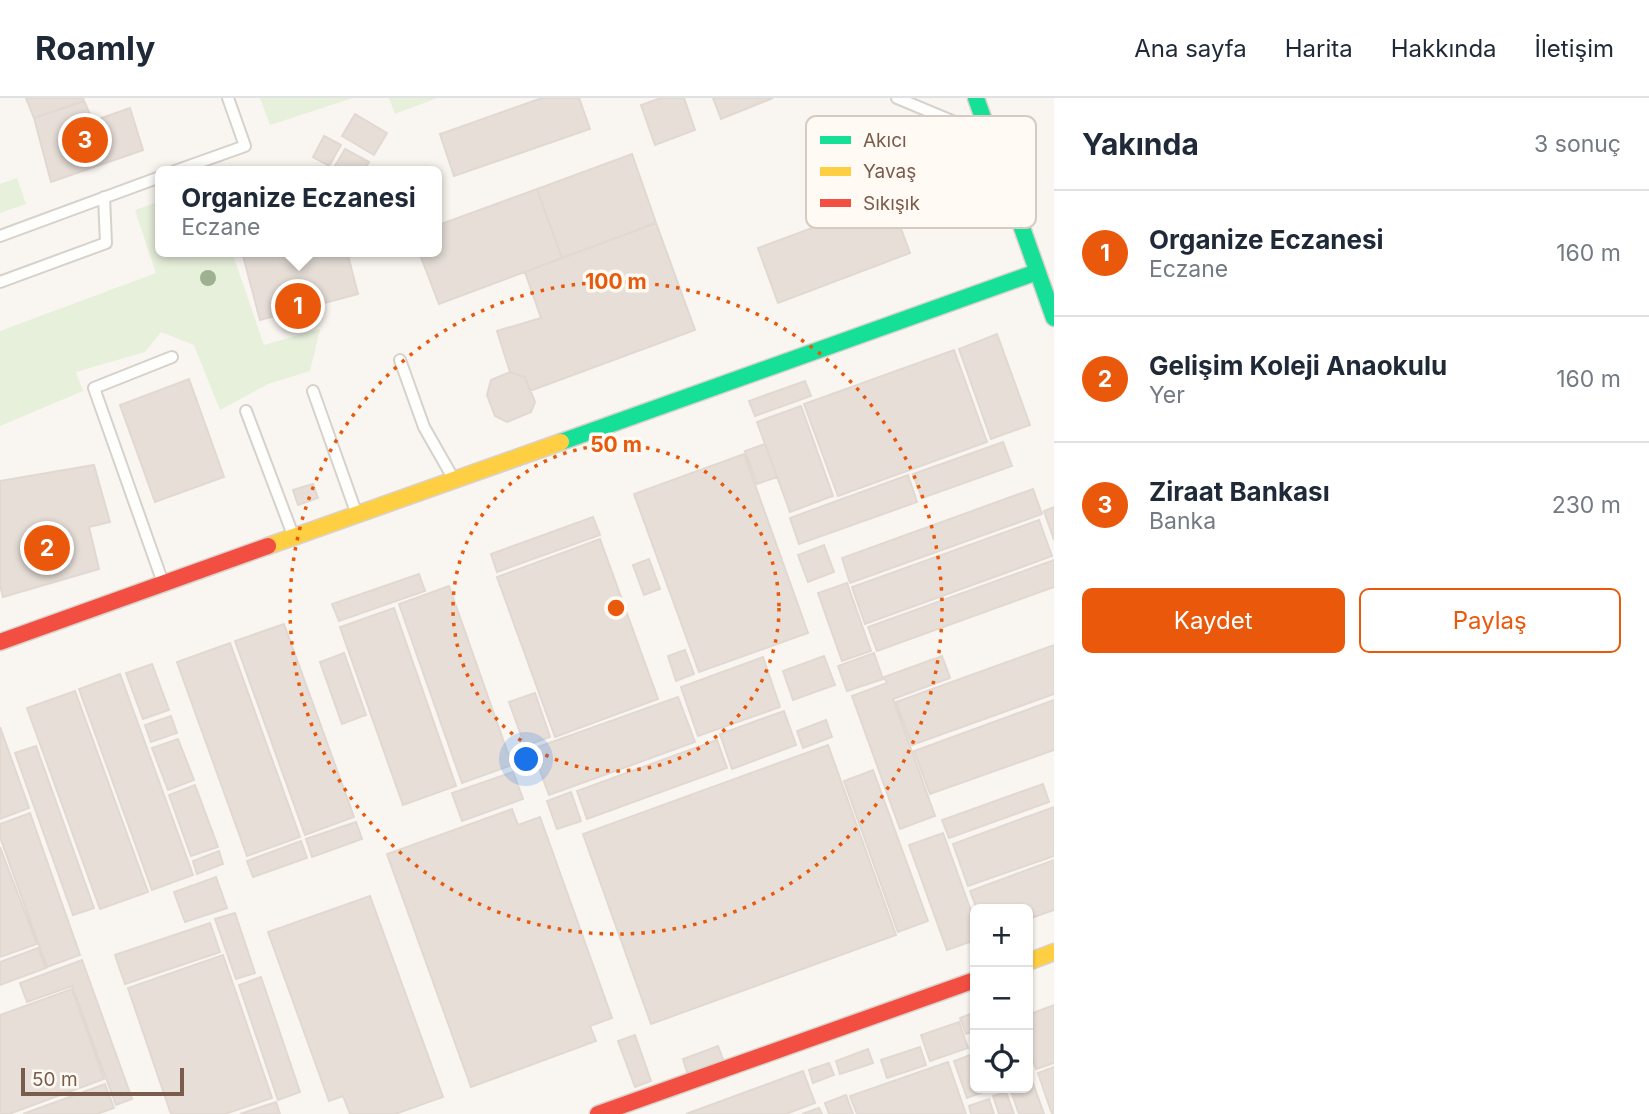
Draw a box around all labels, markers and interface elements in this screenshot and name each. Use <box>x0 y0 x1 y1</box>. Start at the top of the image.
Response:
text: Roamly <box>35 28 155 68</box>
text: Ana sayfa <box>1134 34 1247 63</box>
text: Harita <box>1285 34 1353 63</box>
text: Hakkında <box>1391 34 1497 63</box>
text: İletişim <box>1535 34 1614 63</box>
pin: 3 <box>62 114 108 166</box>
legend <box>806 116 1036 228</box>
text: Yakında <box>1082 126 1199 162</box>
text: Akıcı <box>863 129 907 152</box>
text: 3 sonuç <box>1534 130 1621 158</box>
text: Yavaş <box>863 160 916 183</box>
popup <box>155 166 442 257</box>
text: Organize Eczanesi <box>181 182 416 213</box>
text: Sıkışık <box>863 192 920 215</box>
text: Eczane <box>181 213 260 241</box>
text: Organize Eczanesi <box>1149 224 1384 255</box>
text: 1 <box>1100 239 1110 267</box>
text: 160 m <box>1556 239 1621 267</box>
text: Eczane <box>1149 255 1228 283</box>
text: 100 m <box>585 269 647 294</box>
pin: 1 <box>275 280 321 332</box>
text: Gelişim Koleji Anaokulu <box>1149 350 1447 381</box>
text: 2 <box>1098 365 1112 393</box>
text: 160 m <box>1556 365 1621 393</box>
text: Yer <box>1149 381 1185 409</box>
text: 50 m <box>590 432 642 457</box>
text: Ziraat Bankası <box>1149 476 1330 507</box>
text: 3 <box>1098 491 1112 519</box>
text: 230 m <box>1552 491 1621 519</box>
text: Banka <box>1149 507 1216 535</box>
pin: 2 <box>24 522 70 574</box>
button: Kaydet <box>1082 588 1345 653</box>
button: Paylaş <box>1359 588 1621 653</box>
centre of rings <box>604 596 628 620</box>
your location <box>509 742 543 776</box>
map controls <box>970 904 1033 1093</box>
button: + <box>970 904 1033 967</box>
button: − <box>970 967 1033 1030</box>
button: locate <box>970 1030 1033 1093</box>
scale bar <box>21 1065 184 1097</box>
text: 50 m <box>32 1068 78 1091</box>

